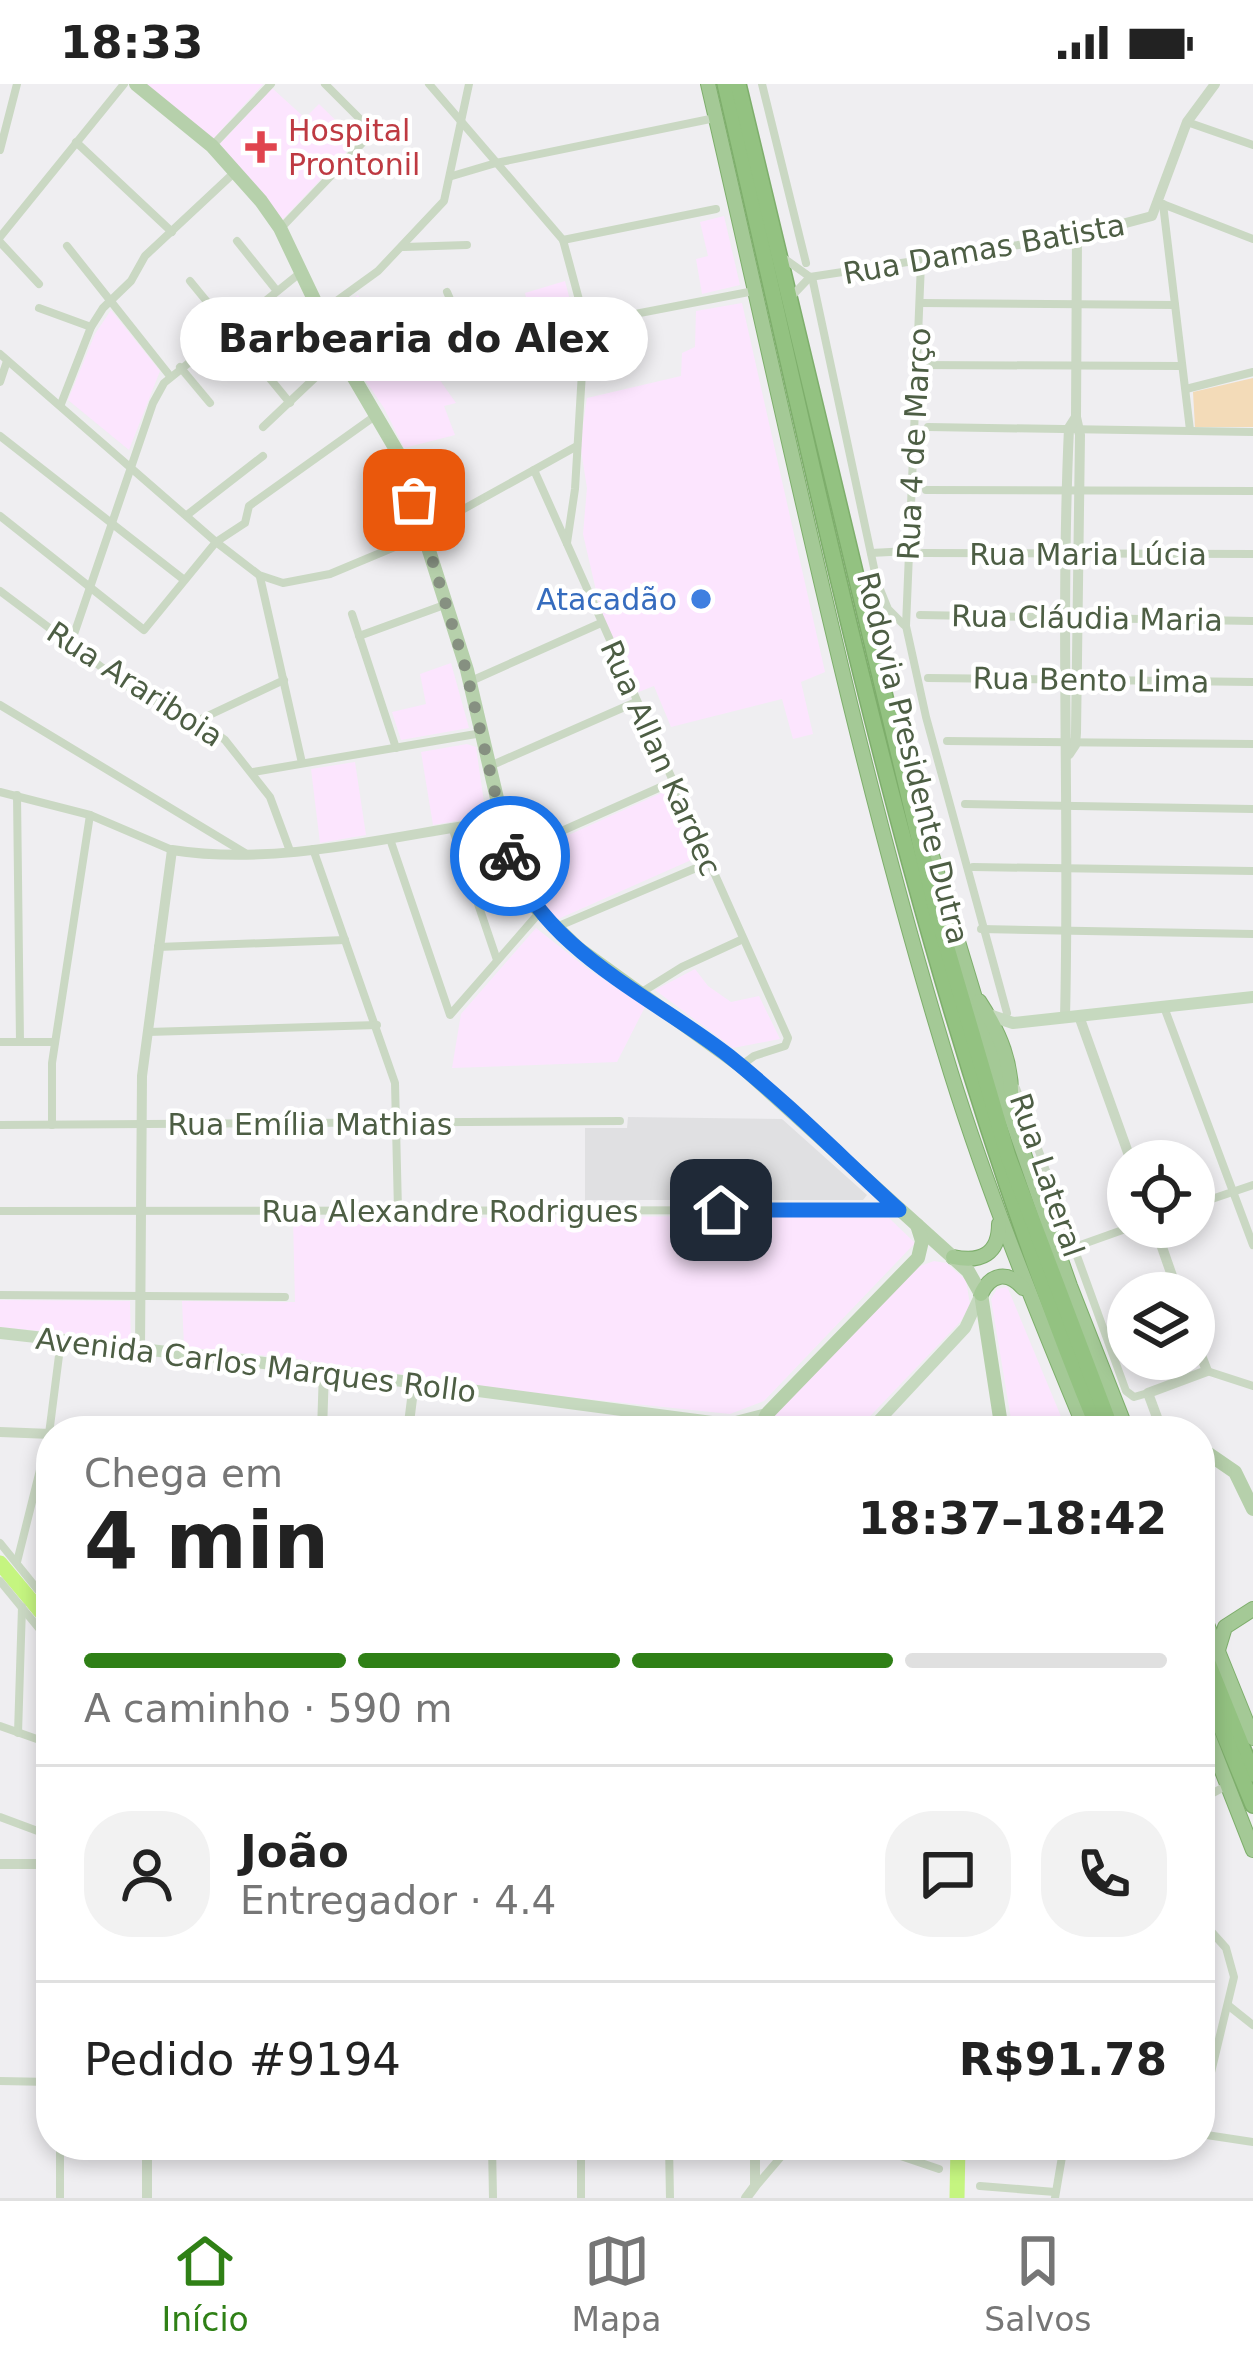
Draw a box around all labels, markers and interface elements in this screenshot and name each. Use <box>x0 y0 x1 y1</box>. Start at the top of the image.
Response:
text: 18:33 <box>60 16 203 69</box>
place label: Hospital Prontonil <box>288 113 420 182</box>
marker: Hospital Prontonil <box>245 131 277 163</box>
street label: Rua Damas Batista <box>840 207 1128 291</box>
callout: Barbearia do Alex <box>180 296 648 380</box>
text: Barbearia do Alex <box>218 316 610 361</box>
street label: Rua 4 de Março <box>890 327 938 561</box>
pin <box>363 449 465 551</box>
icon: bag <box>381 467 447 533</box>
street label: Rua Maria Lúcia <box>969 537 1207 572</box>
street label: Rodovia Presidente Dutra <box>850 569 976 947</box>
place label: Atacadão <box>536 582 677 617</box>
marker: Atacadão <box>688 586 714 612</box>
street label: Rua Cláudia Maria <box>951 598 1223 638</box>
street label: Rua Arariboia <box>41 614 229 754</box>
street label: Rua Allan Kardec <box>593 635 729 881</box>
street label: Rua Bento Lima <box>972 660 1210 700</box>
courier <box>450 796 570 916</box>
icon: bike <box>477 823 543 889</box>
street label: Rua Lateral <box>1003 1089 1091 1261</box>
street label: Rua Emília Mathias <box>168 1107 452 1142</box>
map controls <box>1107 1140 1215 1380</box>
button: locate <box>1107 1140 1215 1248</box>
pin <box>670 1159 772 1261</box>
icon: home <box>688 1177 754 1243</box>
street label: Rua Alexandre Rodrigues <box>262 1194 638 1229</box>
button: layers <box>1107 1272 1215 1380</box>
street label: Avenida Carlos Marques Rollo <box>34 1321 478 1409</box>
text: Chega em <box>84 1451 283 1496</box>
text: 18:37–18:42 <box>858 1492 1167 1545</box>
text: 4 min <box>84 1496 329 1586</box>
text: A caminho · 590 m <box>84 1686 453 1731</box>
button: person <box>84 1811 210 1937</box>
button: chat <box>885 1811 1011 1937</box>
button: phone <box>1041 1811 1167 1937</box>
text: João <box>240 1825 349 1878</box>
text: Entregador · 4.4 <box>240 1878 556 1923</box>
text: Pedido #9194 <box>84 2033 401 2086</box>
text: R$91.78 <box>959 2033 1167 2086</box>
tab: Início <box>161 2228 249 2339</box>
tab: Mapa <box>572 2228 661 2339</box>
tab: Salvos <box>984 2228 1092 2339</box>

